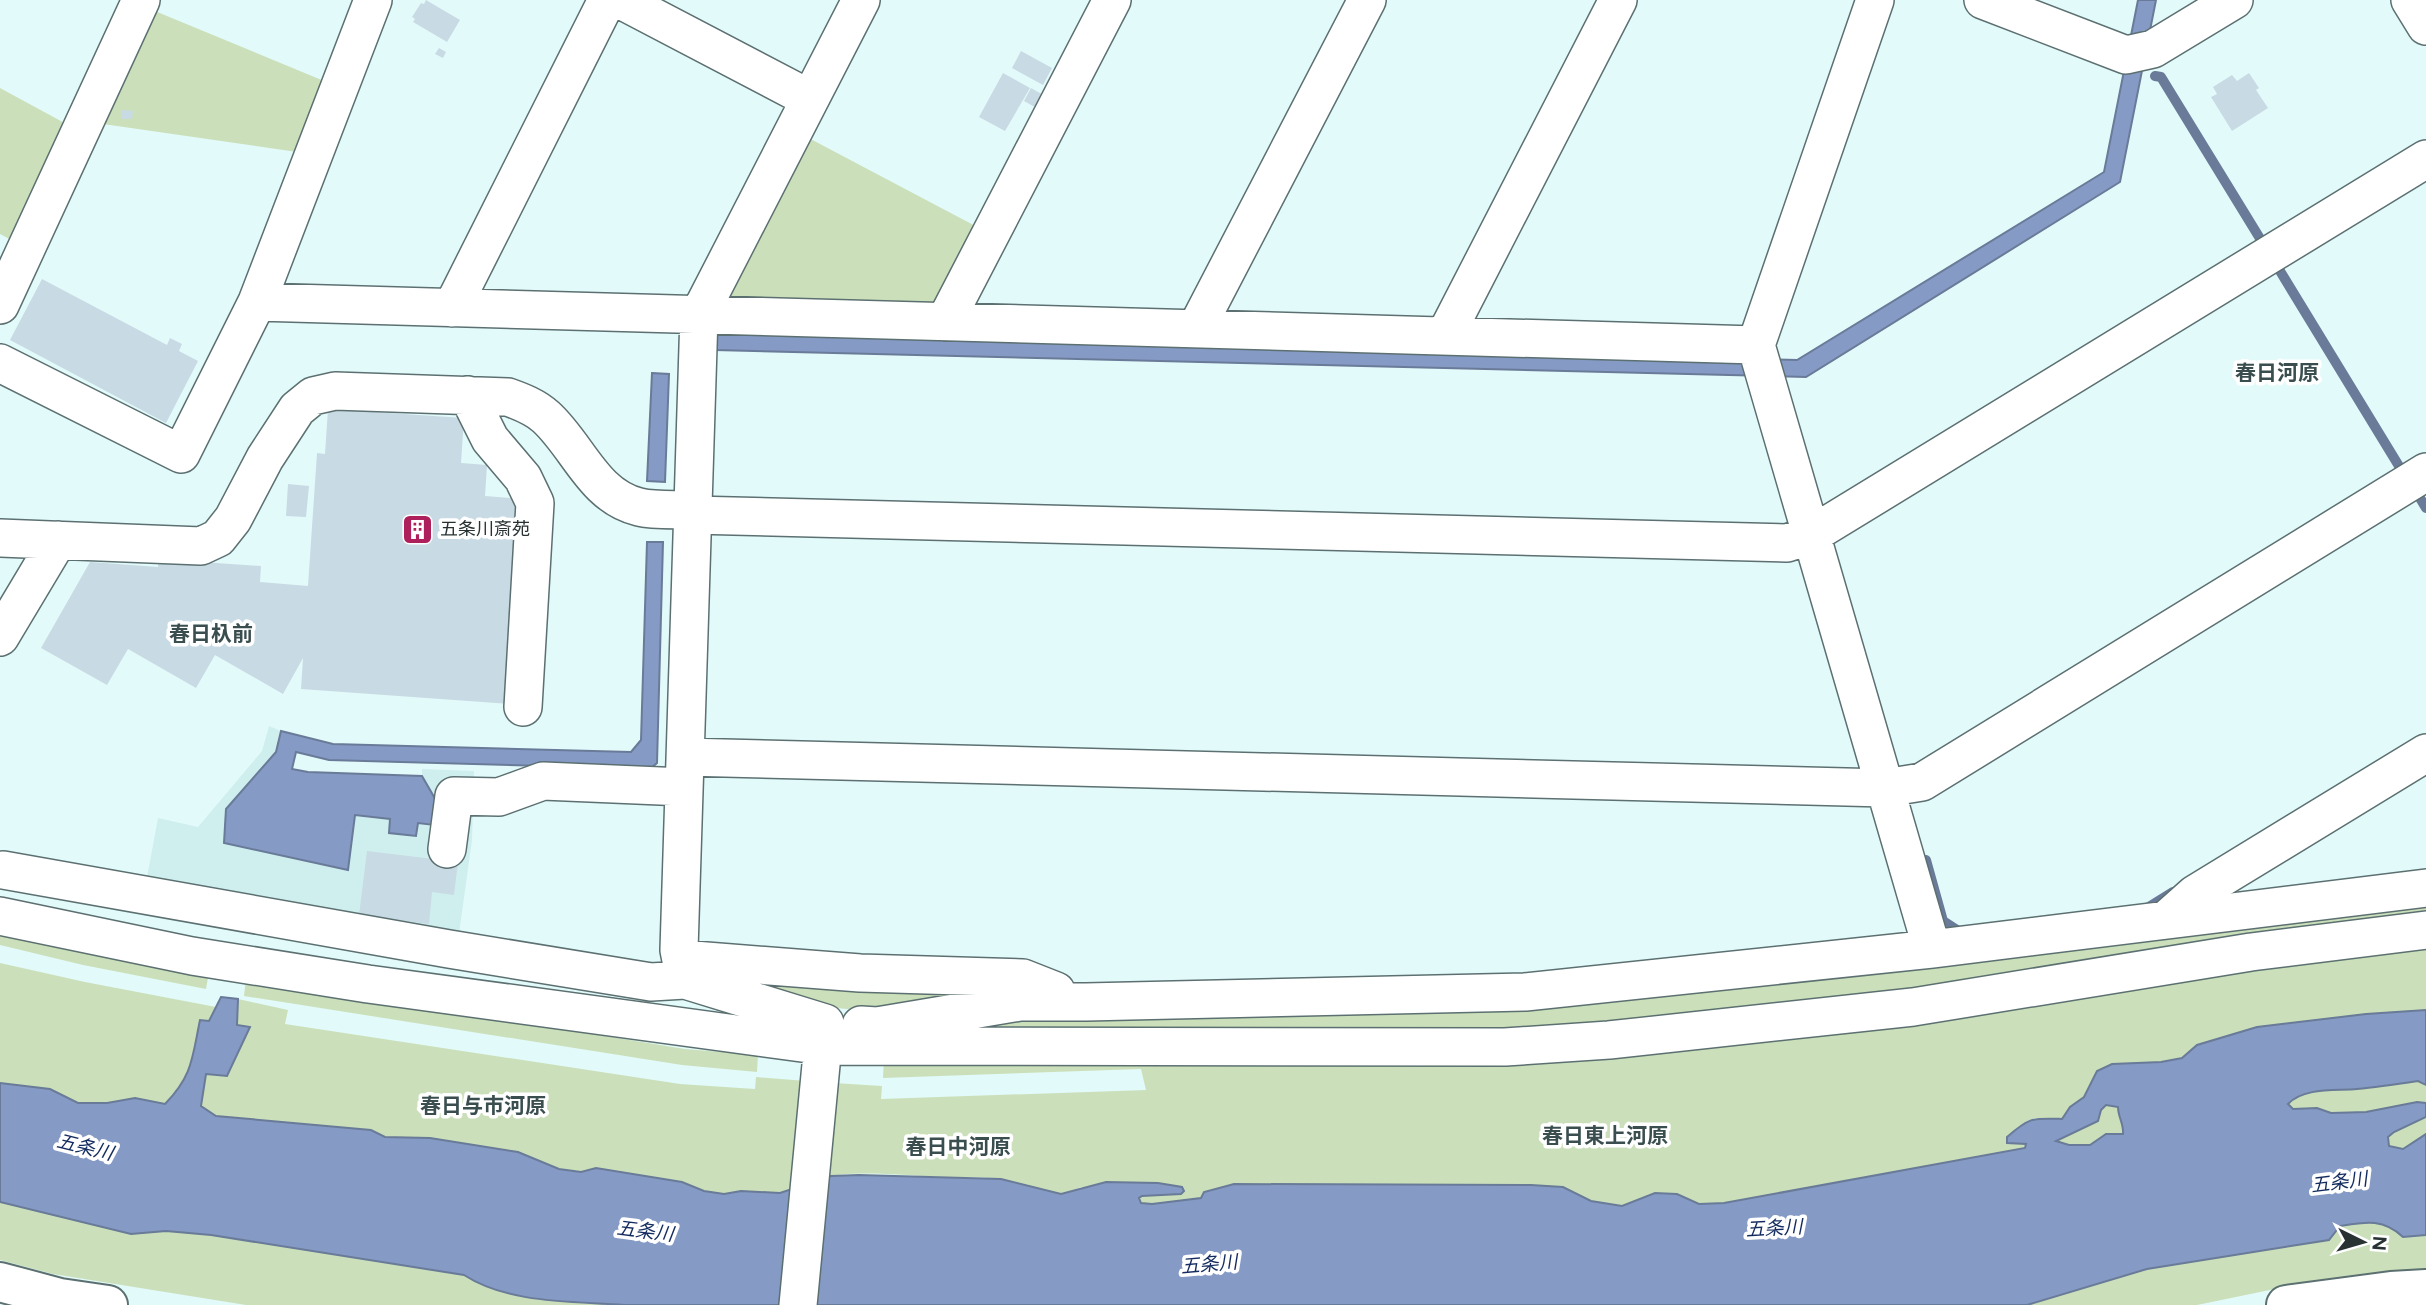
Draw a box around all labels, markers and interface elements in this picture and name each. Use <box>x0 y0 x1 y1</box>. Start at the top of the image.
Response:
district label: 春日河原 <box>2235 360 2319 385</box>
building icon: 五条川斎苑 <box>400 512 434 546</box>
place label: 五条川斎苑 <box>440 518 530 540</box>
district label: 春日杁前 <box>169 621 253 646</box>
district label: 春日与市河原 <box>420 1093 546 1118</box>
district label: 春日東上河原 <box>1542 1123 1668 1148</box>
water label: 五条川 <box>55 1129 117 1166</box>
district label: 春日中河原 <box>906 1134 1011 1159</box>
water label: 五条川 <box>2309 1167 2371 1197</box>
north arrow <box>2328 1207 2398 1277</box>
water label: 五条川 <box>1745 1215 1805 1241</box>
water label: 五条川 <box>615 1216 677 1246</box>
text: N <box>2367 1235 2392 1252</box>
water label: 五条川 <box>1180 1250 1240 1278</box>

